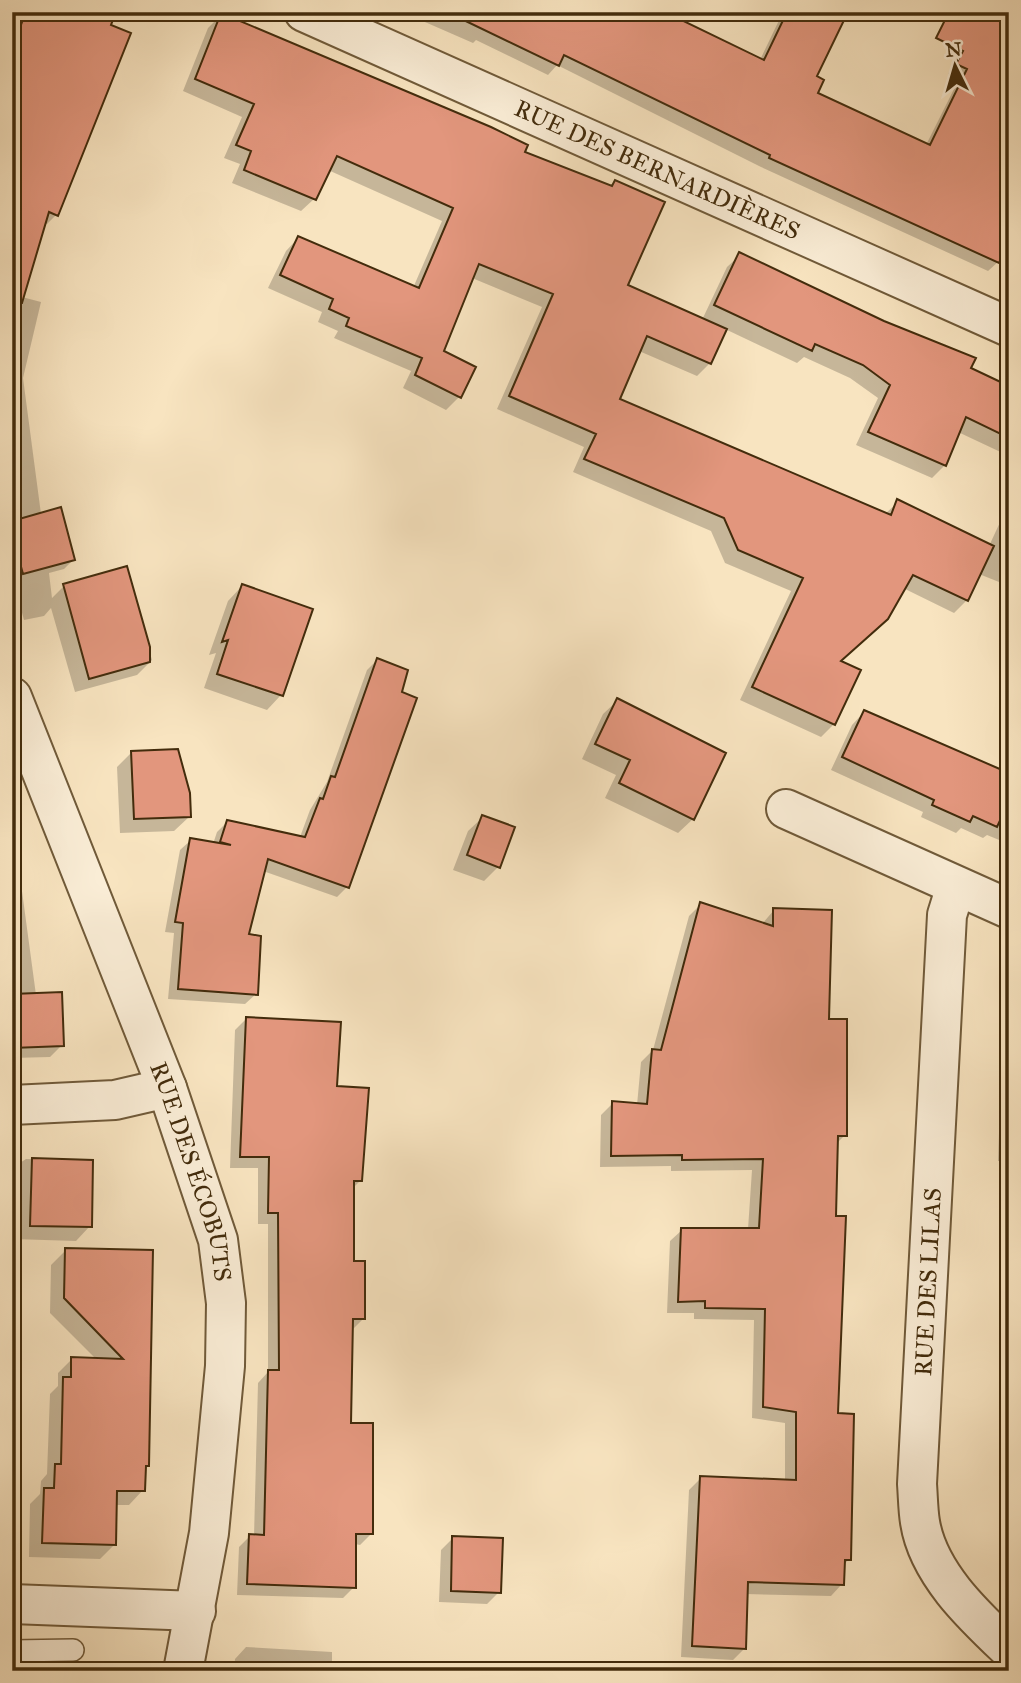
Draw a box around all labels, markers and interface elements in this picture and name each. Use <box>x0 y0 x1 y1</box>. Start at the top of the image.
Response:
north arrow <box>920 32 990 102</box>
text: N <box>945 37 963 62</box>
street label: RUE DES BERNARDIÈRES <box>510 93 805 247</box>
street label: RUE DES ÉCOBUTS <box>143 1057 238 1283</box>
street label: RUE DES LILAS <box>908 1187 948 1377</box>

